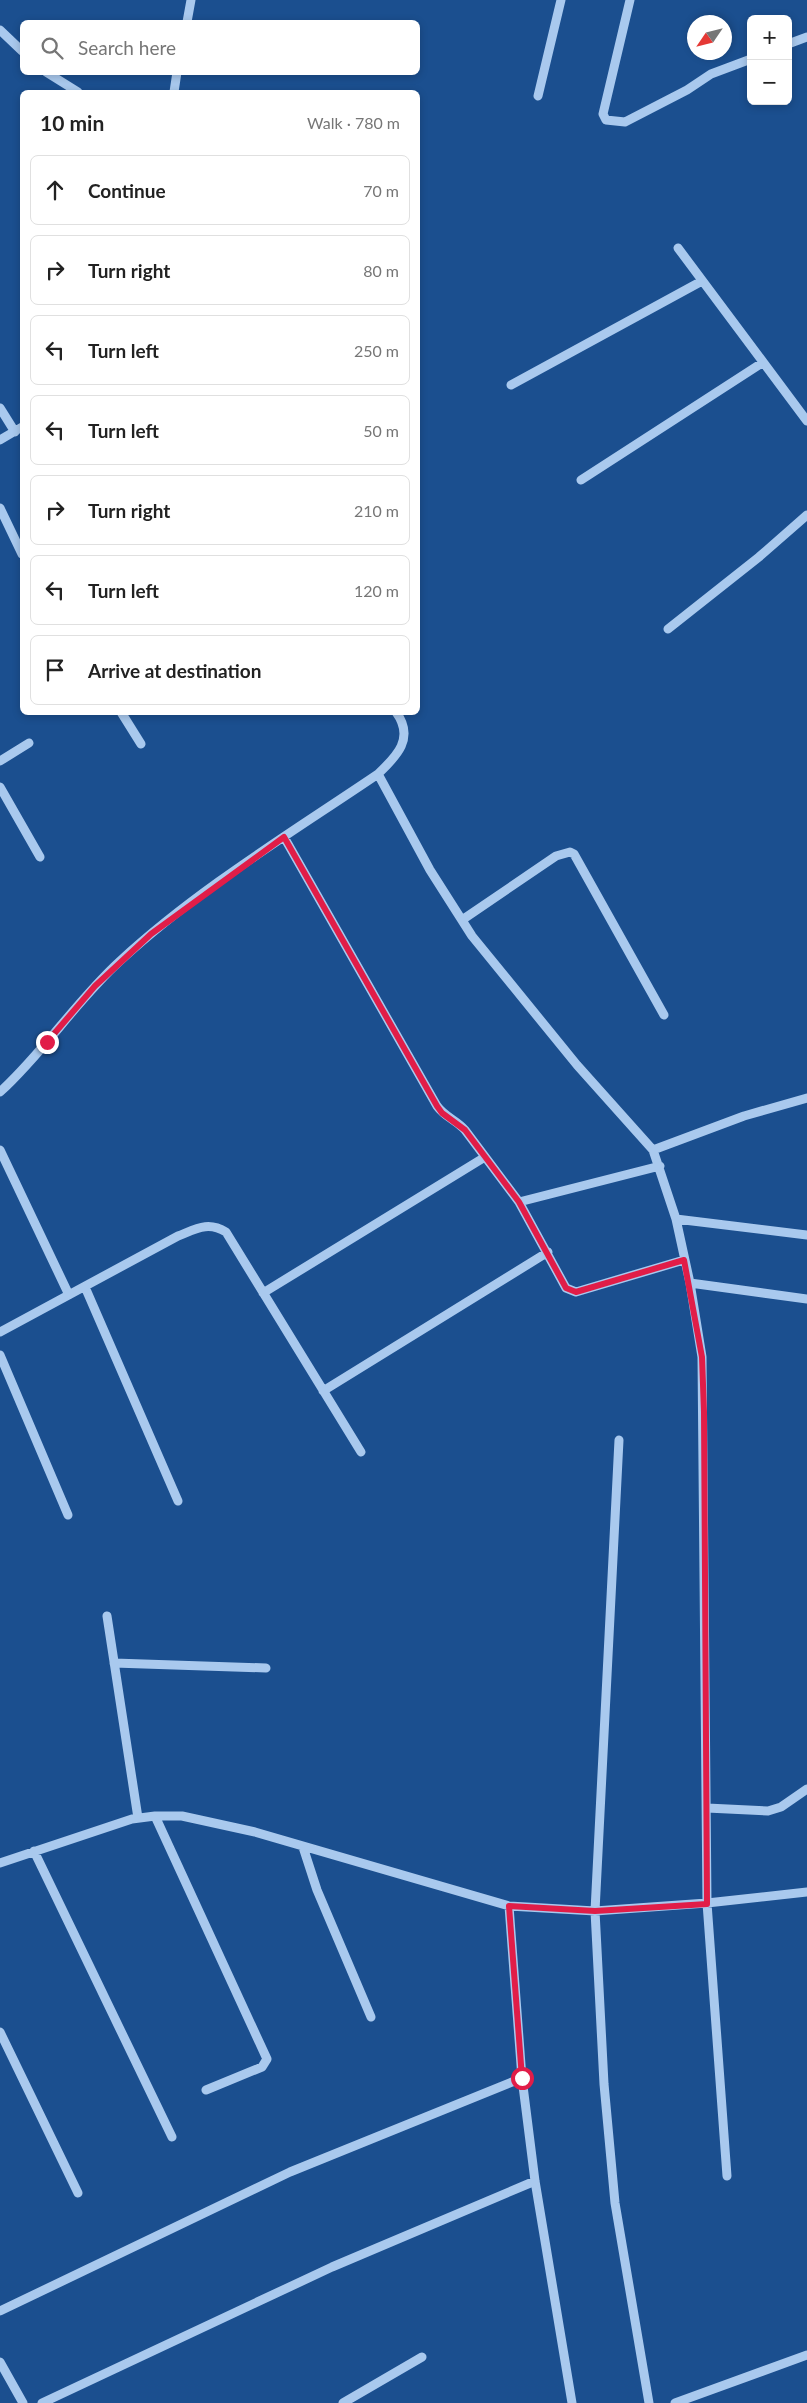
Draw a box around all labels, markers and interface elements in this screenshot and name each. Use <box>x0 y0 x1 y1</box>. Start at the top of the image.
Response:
north arrow <box>687 15 732 60</box>
map controls <box>747 15 792 105</box>
button: + <box>747 15 792 60</box>
search box <box>20 20 420 75</box>
icon: search <box>38 34 66 62</box>
text: Search here <box>78 36 176 59</box>
button: − <box>747 60 792 105</box>
text: 10 min <box>40 110 104 135</box>
text: Walk · 780 m <box>307 113 400 132</box>
icon: ahead <box>41 176 69 204</box>
text: Continue <box>88 179 166 202</box>
text: 70 m <box>363 181 399 200</box>
icon: right <box>41 256 69 284</box>
text: Turn right <box>88 259 170 282</box>
text: 80 m <box>363 261 399 280</box>
icon: left <box>41 336 69 364</box>
text: Turn left <box>88 339 159 362</box>
text: 250 m <box>354 341 399 360</box>
icon: left <box>41 416 69 444</box>
text: Turn left <box>88 419 159 442</box>
text: 50 m <box>363 421 399 440</box>
icon: right <box>41 496 69 524</box>
text: Turn right <box>88 499 170 522</box>
text: 210 m <box>354 501 399 520</box>
icon: left <box>41 576 69 604</box>
text: Turn left <box>88 579 159 602</box>
text: 120 m <box>354 581 399 600</box>
icon: arrive <box>41 656 69 684</box>
text: Arrive at destination <box>88 659 261 682</box>
route end <box>36 1031 59 1054</box>
route start <box>511 2067 534 2090</box>

